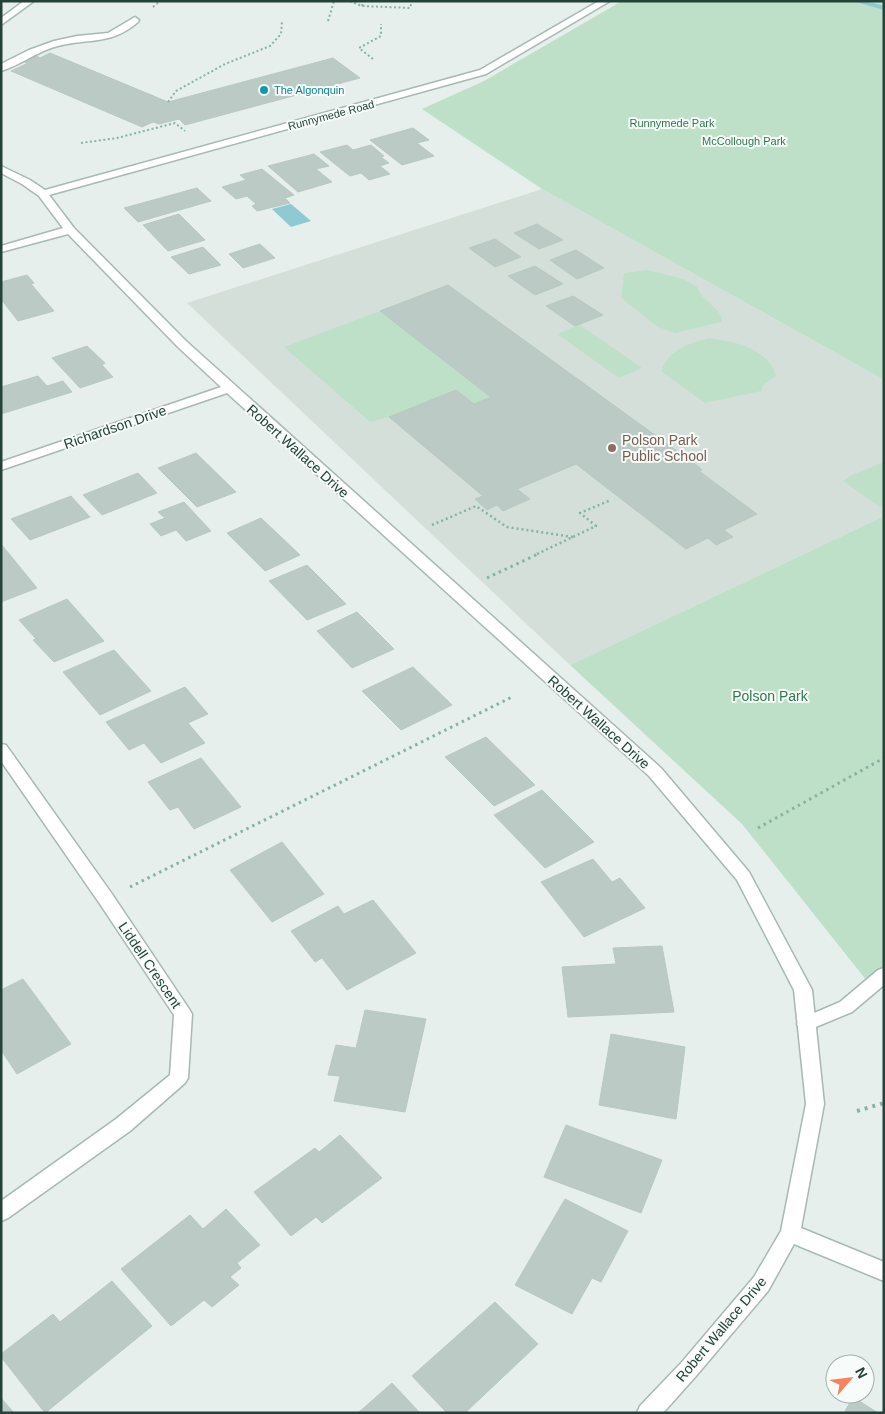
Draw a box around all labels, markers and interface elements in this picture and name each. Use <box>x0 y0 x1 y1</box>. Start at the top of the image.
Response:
marker: The Algonquin <box>258 84 270 96</box>
place label: The Algonquin <box>274 84 344 96</box>
street label: Runnymede Road <box>287 98 375 132</box>
park label: Runnymede Park <box>630 117 715 129</box>
park label: McCollough Park <box>702 135 786 147</box>
street label: Robert Wallace Drive <box>244 401 352 501</box>
street label: Richardson Drive <box>62 402 169 452</box>
place label: Polson Park Public School <box>622 432 707 464</box>
marker: Polson Park Public School <box>606 442 618 454</box>
street label: Robert Wallace Drive <box>545 672 653 772</box>
park label: Polson Park <box>732 688 809 704</box>
street label: Liddell Crescent <box>115 919 185 1011</box>
street label: Robert Wallace Drive <box>673 1273 770 1385</box>
north arrow <box>825 1354 875 1404</box>
text: N <box>852 1365 871 1381</box>

